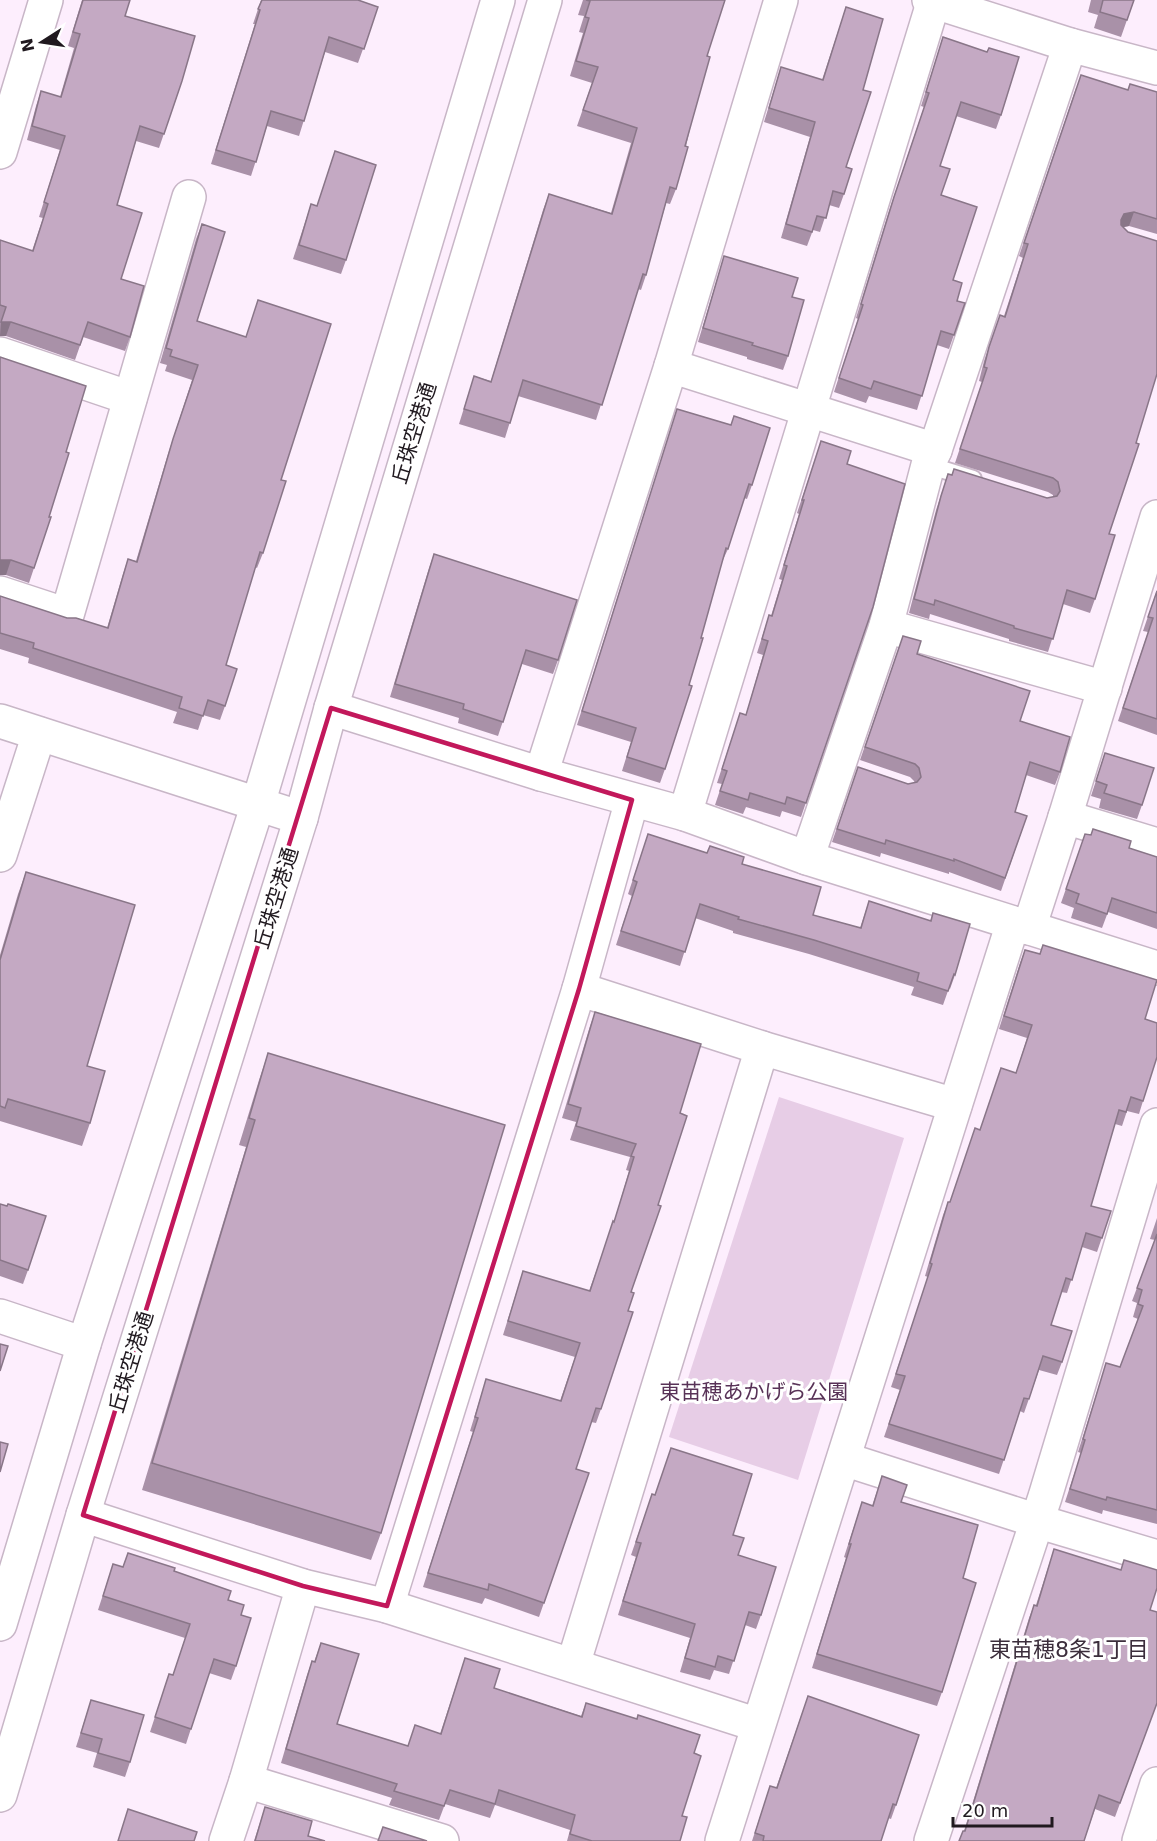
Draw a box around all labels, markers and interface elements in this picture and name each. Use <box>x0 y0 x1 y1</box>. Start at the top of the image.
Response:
north arrow <box>12 12 72 72</box>
text: N <box>17 36 39 54</box>
street label: 丘珠空港通 <box>387 379 441 487</box>
street label: 丘珠空港通 <box>249 844 303 952</box>
street label: 丘珠空港通 <box>104 1308 158 1416</box>
park label: 東苗穂あかげら公園 <box>660 1380 849 1404</box>
district label: 東苗穂8条1丁目 <box>989 1637 1149 1662</box>
scale bar <box>953 1790 1052 1828</box>
text: 20 m <box>962 1800 1008 1821</box>

